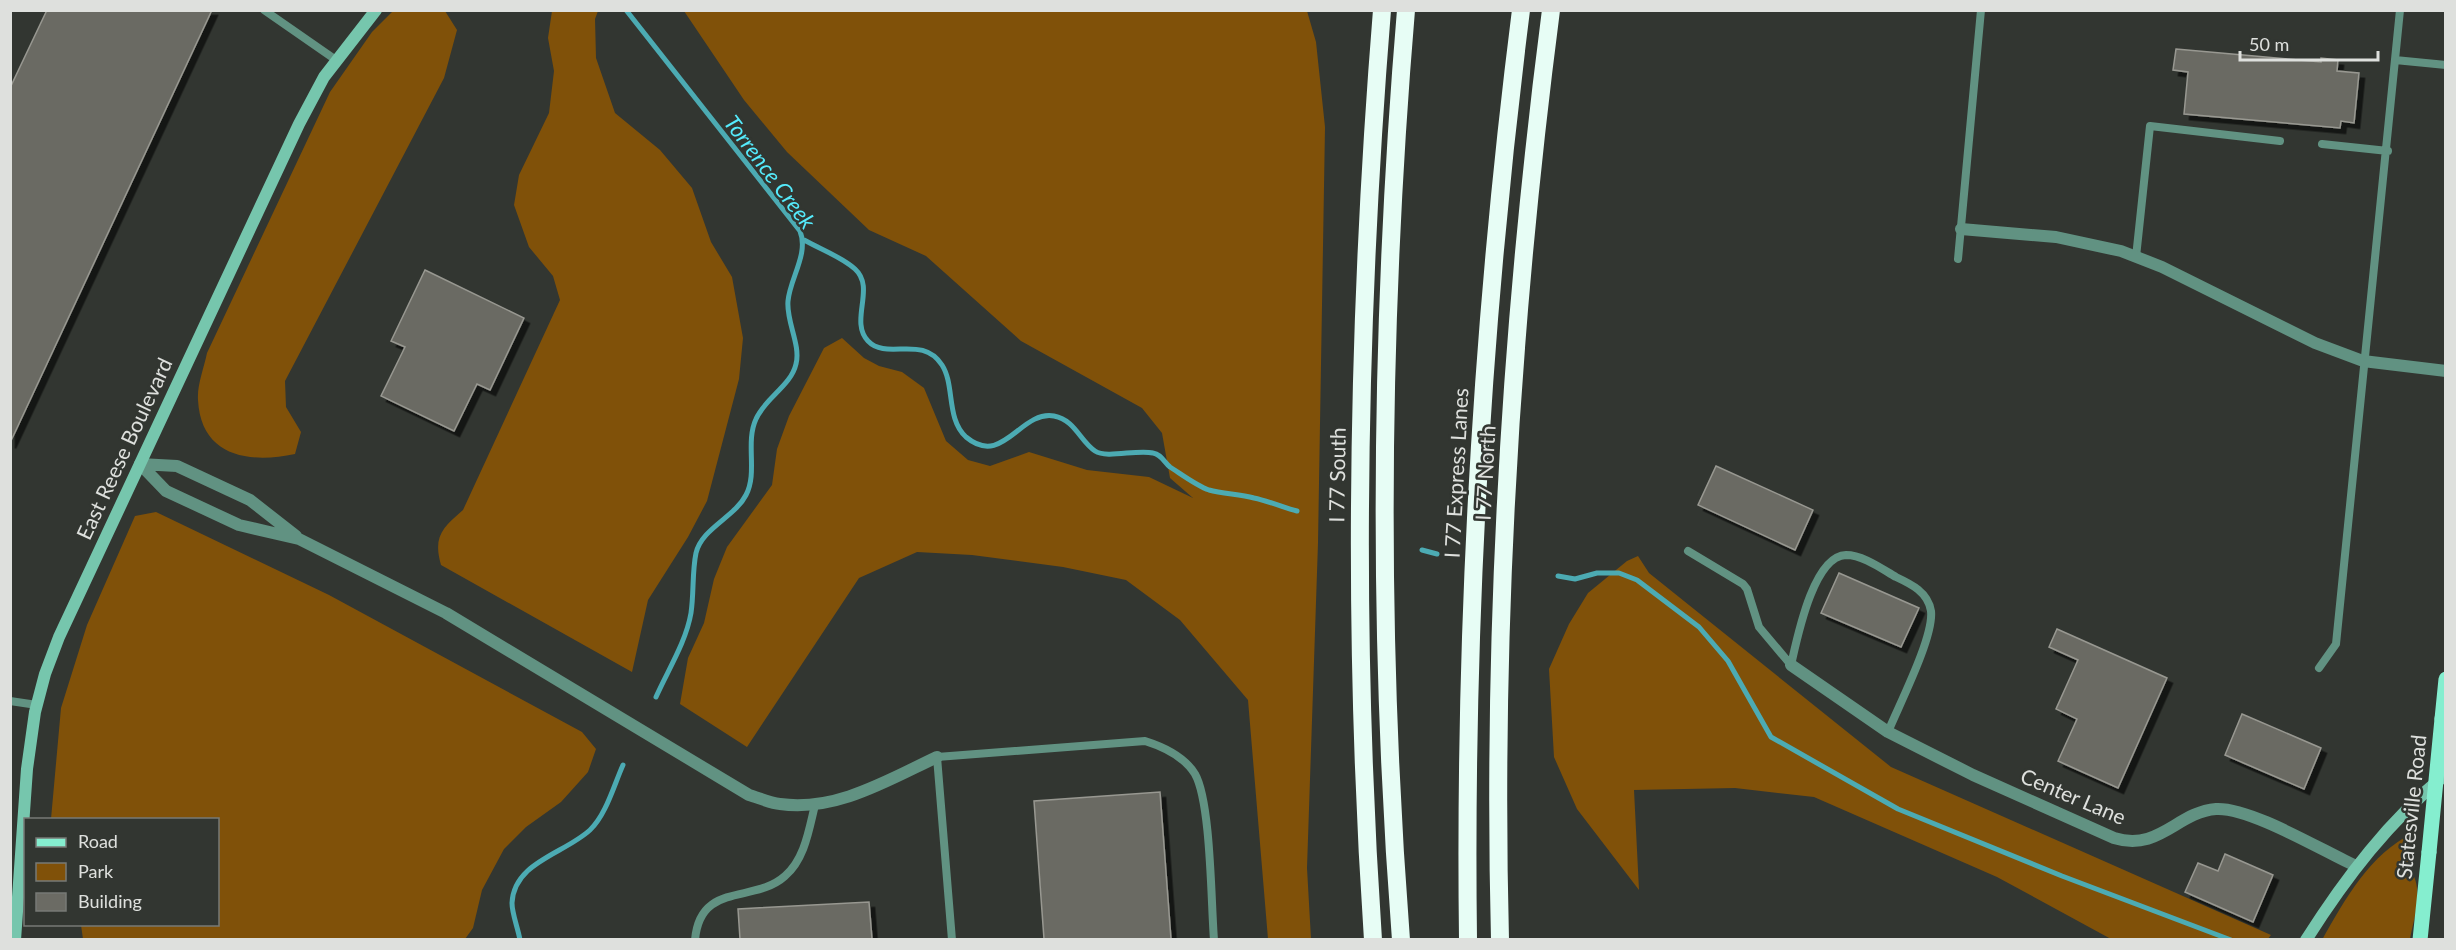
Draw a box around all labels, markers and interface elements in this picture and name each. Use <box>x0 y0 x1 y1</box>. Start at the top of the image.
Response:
scale bar <box>2240 24 2378 62</box>
text: 50 m <box>2249 33 2289 55</box>
water label: Torrence Creek <box>719 109 822 234</box>
street label: East Reese Boulevard <box>71 354 177 543</box>
street label: I 77 Express Lanes <box>1439 387 1472 559</box>
street label: I 77 North <box>1470 425 1499 521</box>
street label: I 77 South <box>1323 427 1350 523</box>
street label: Statesville Road <box>2390 733 2431 880</box>
street label: Center Lane <box>2017 762 2130 829</box>
legend <box>24 818 219 926</box>
text: Road <box>78 830 118 852</box>
text: Park <box>78 860 114 882</box>
text: Building <box>78 890 142 912</box>

